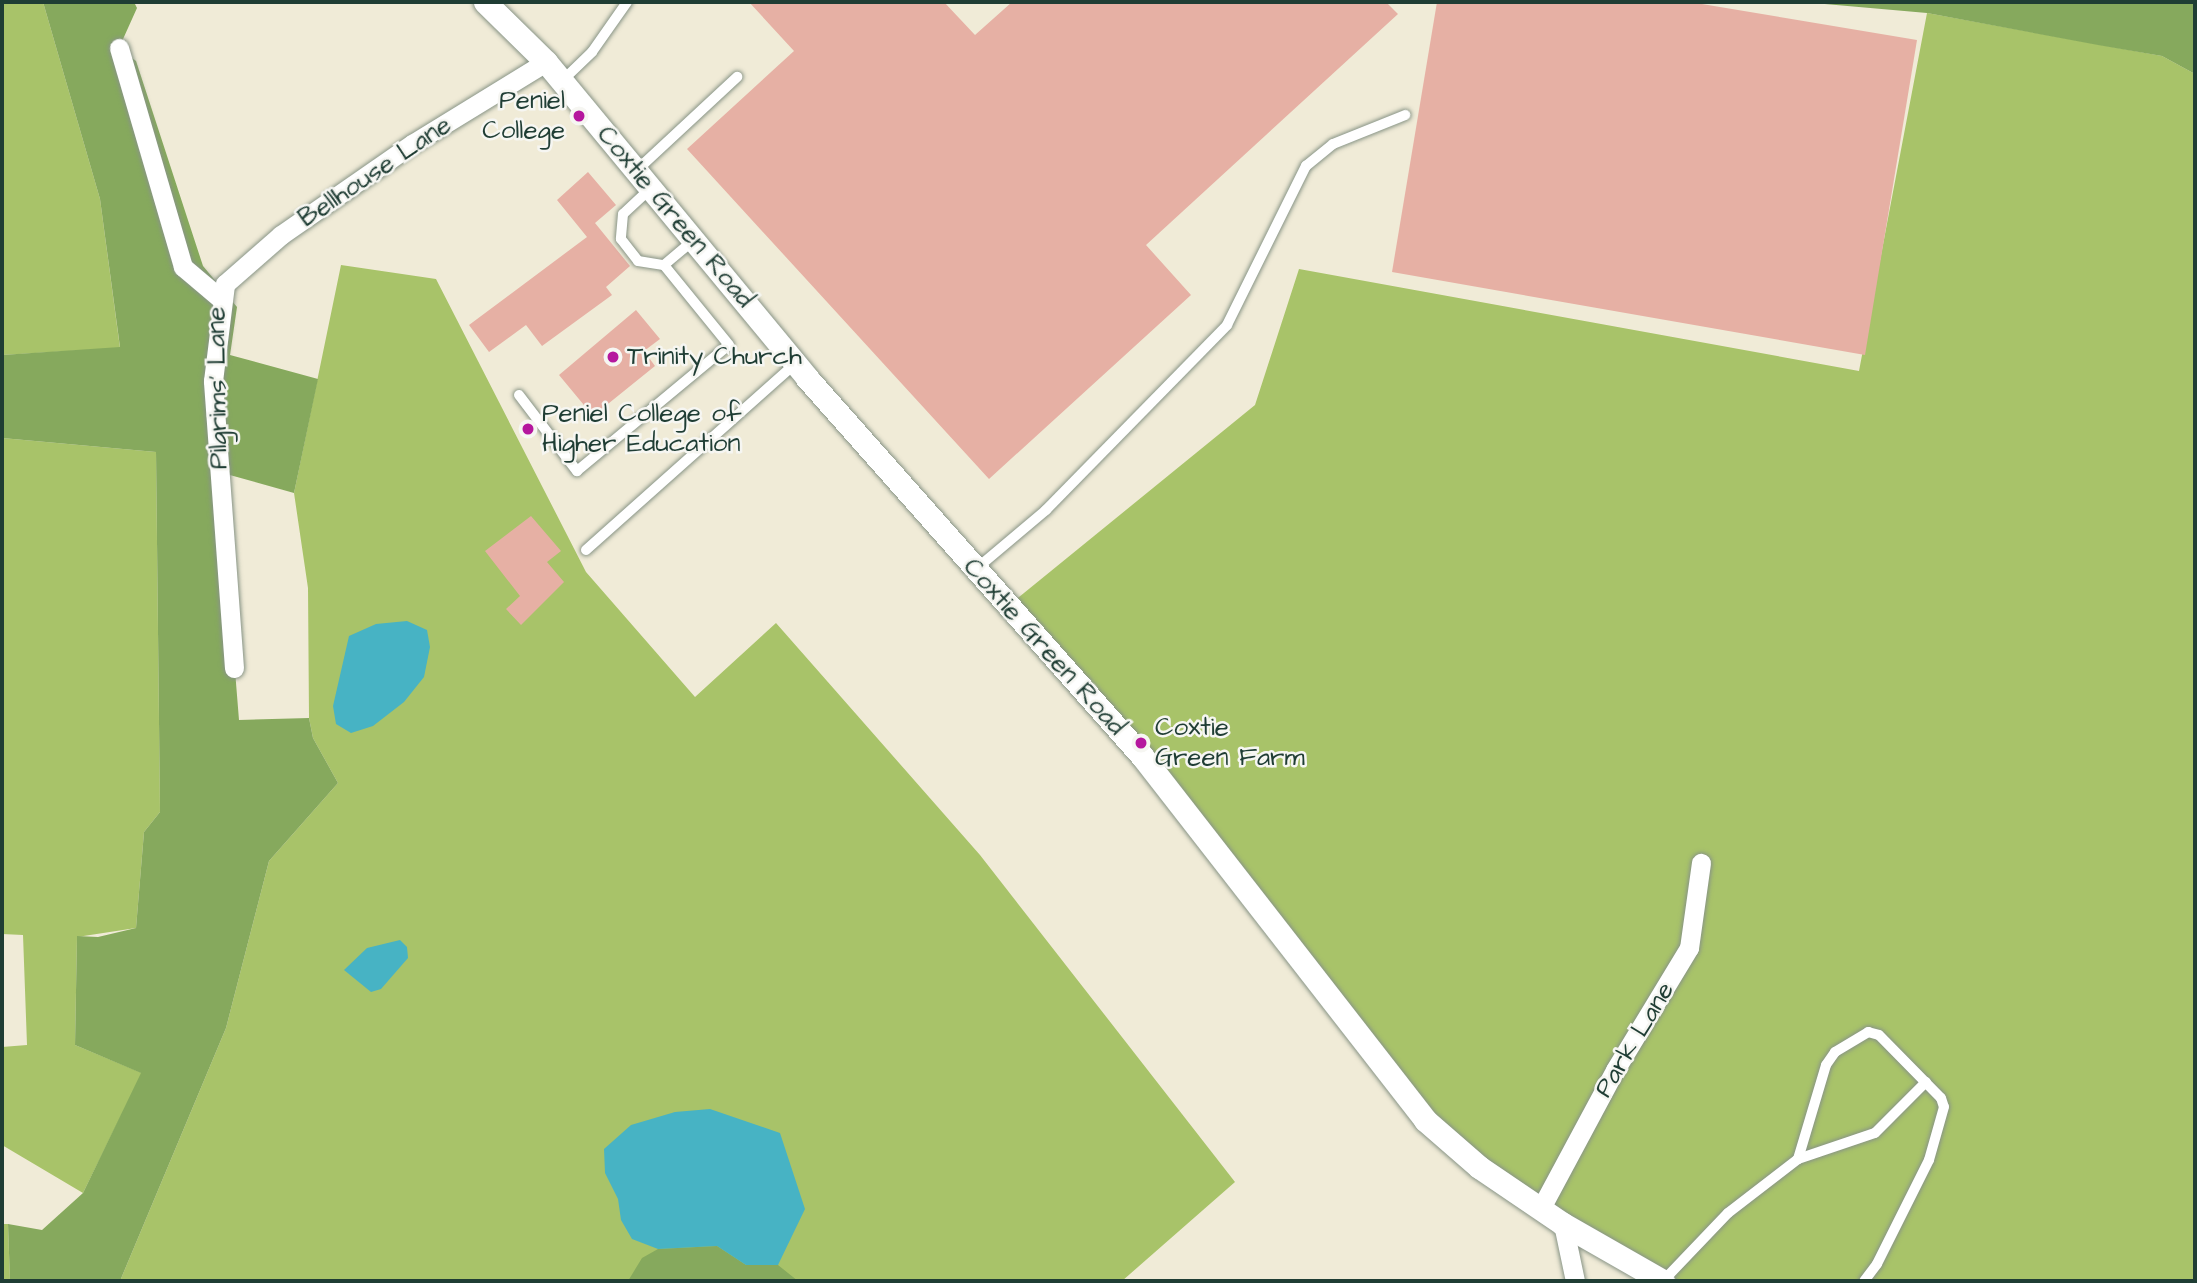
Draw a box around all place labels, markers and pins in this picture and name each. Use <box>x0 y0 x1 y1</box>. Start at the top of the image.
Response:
place label: Peniel College <box>482 85 565 146</box>
marker: Peniel College <box>571 108 587 124</box>
place label: Trinity Church <box>627 341 802 373</box>
marker: Trinity Church <box>605 349 621 365</box>
place label: Peniel College of Higher Education <box>542 398 741 460</box>
marker: Peniel College of Higher Education <box>520 421 536 437</box>
place label: Coxtie Green Farm <box>1155 712 1305 774</box>
marker: Coxtie Green Farm <box>1133 735 1149 751</box>

